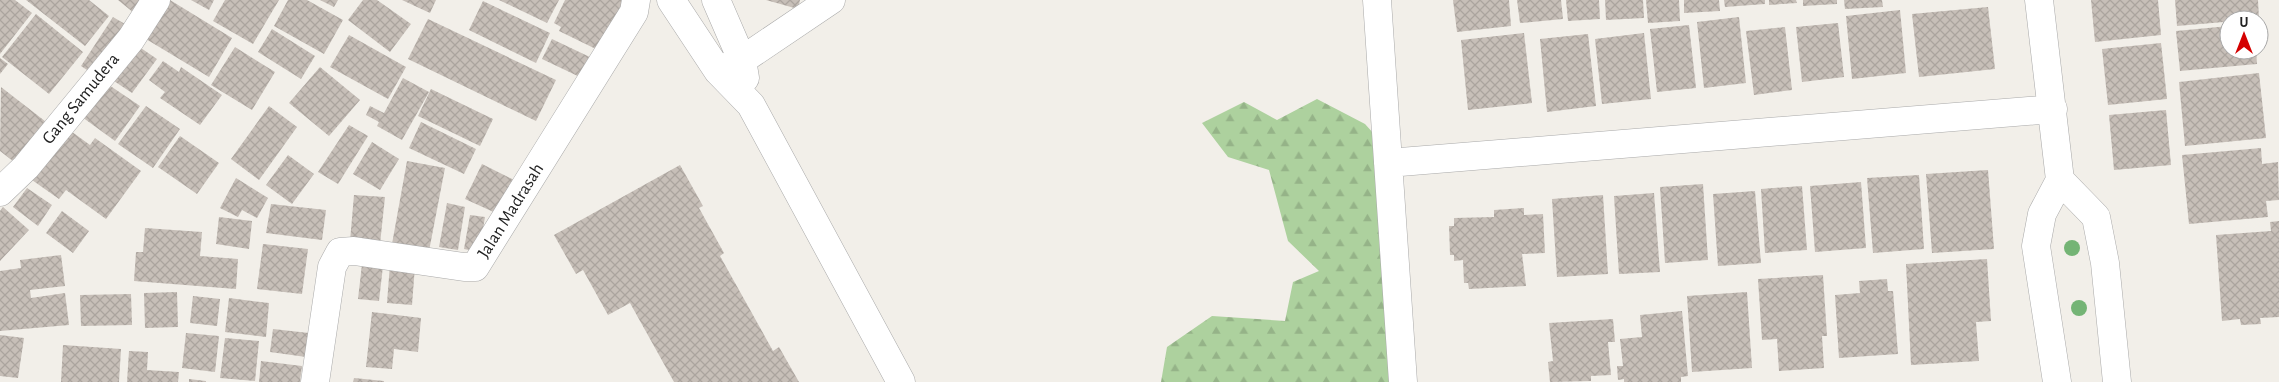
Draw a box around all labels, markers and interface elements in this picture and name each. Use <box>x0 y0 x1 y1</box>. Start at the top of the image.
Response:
north arrow <box>2219 10 2269 60</box>
text: U <box>2240 16 2249 30</box>
street label: Gang Samudera <box>39 50 123 148</box>
street label: Jalan Madrasah <box>475 160 547 262</box>

